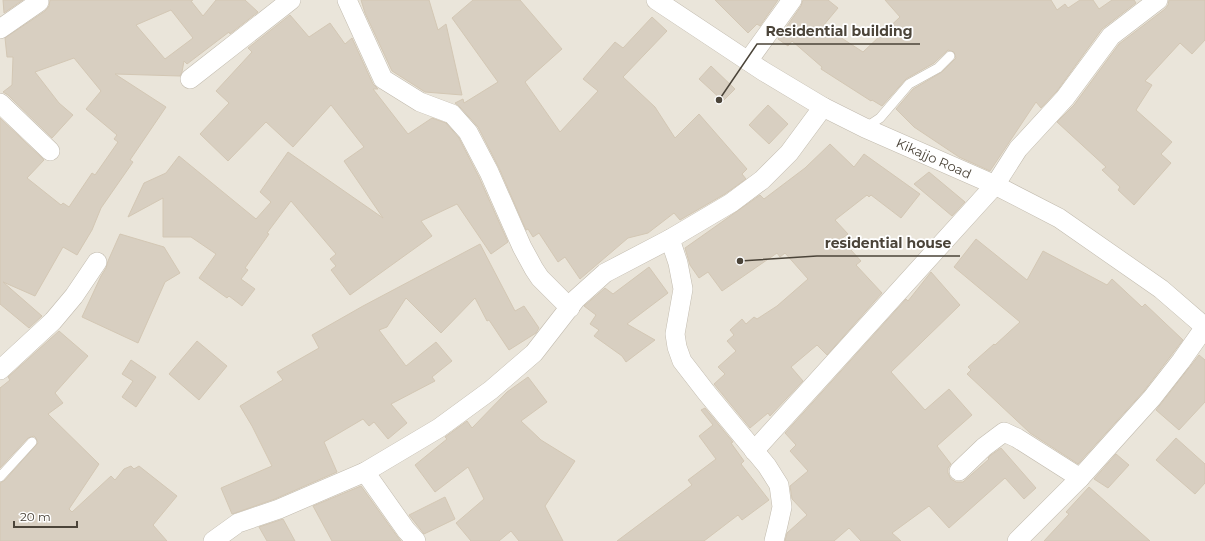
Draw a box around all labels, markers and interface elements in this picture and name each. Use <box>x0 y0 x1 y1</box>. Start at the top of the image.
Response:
callout: Residential building <box>757 18 920 44</box>
text: Residential building <box>765 22 913 40</box>
street label: Kikajjo Road <box>894 134 974 182</box>
callout: residential house <box>817 230 960 256</box>
text: residential house <box>825 234 951 252</box>
scale bar <box>14 503 77 529</box>
text: 20 m <box>20 509 51 524</box>

